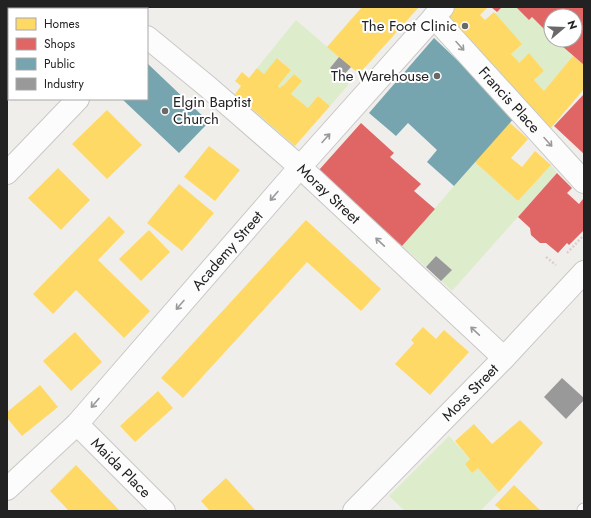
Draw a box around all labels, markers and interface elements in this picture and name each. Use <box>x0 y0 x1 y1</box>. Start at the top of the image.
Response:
legend <box>8 8 148 100</box>
north arrow <box>543 8 583 48</box>
text: Homes <box>44 15 80 33</box>
place label: The Foot Clinic <box>362 15 457 37</box>
text: N <box>563 18 581 31</box>
marker: The Foot Clinic <box>460 21 470 31</box>
text: Shops <box>44 35 75 53</box>
one-way arrow <box>456 41 465 51</box>
text: Public <box>44 55 75 73</box>
street label: Francis Place <box>473 62 546 138</box>
place label: The Warehouse <box>331 65 429 87</box>
marker: The Warehouse <box>432 71 442 81</box>
text: Industry <box>44 75 85 93</box>
place label: Elgin Baptist Church <box>173 91 251 130</box>
marker: Elgin Baptist Church <box>160 106 170 116</box>
one-way arrow <box>321 133 330 143</box>
one-way arrow <box>543 137 553 147</box>
street label: Moray Street <box>292 159 365 229</box>
one-way arrow <box>270 191 279 201</box>
street label: Academy Street <box>187 206 268 295</box>
one-way arrow <box>375 238 386 247</box>
one-way arrow <box>175 300 185 310</box>
one-way arrow <box>470 327 480 336</box>
street label: Moss Street <box>437 358 504 426</box>
one-way arrow <box>91 398 100 408</box>
street label: Maida Place <box>86 433 156 503</box>

